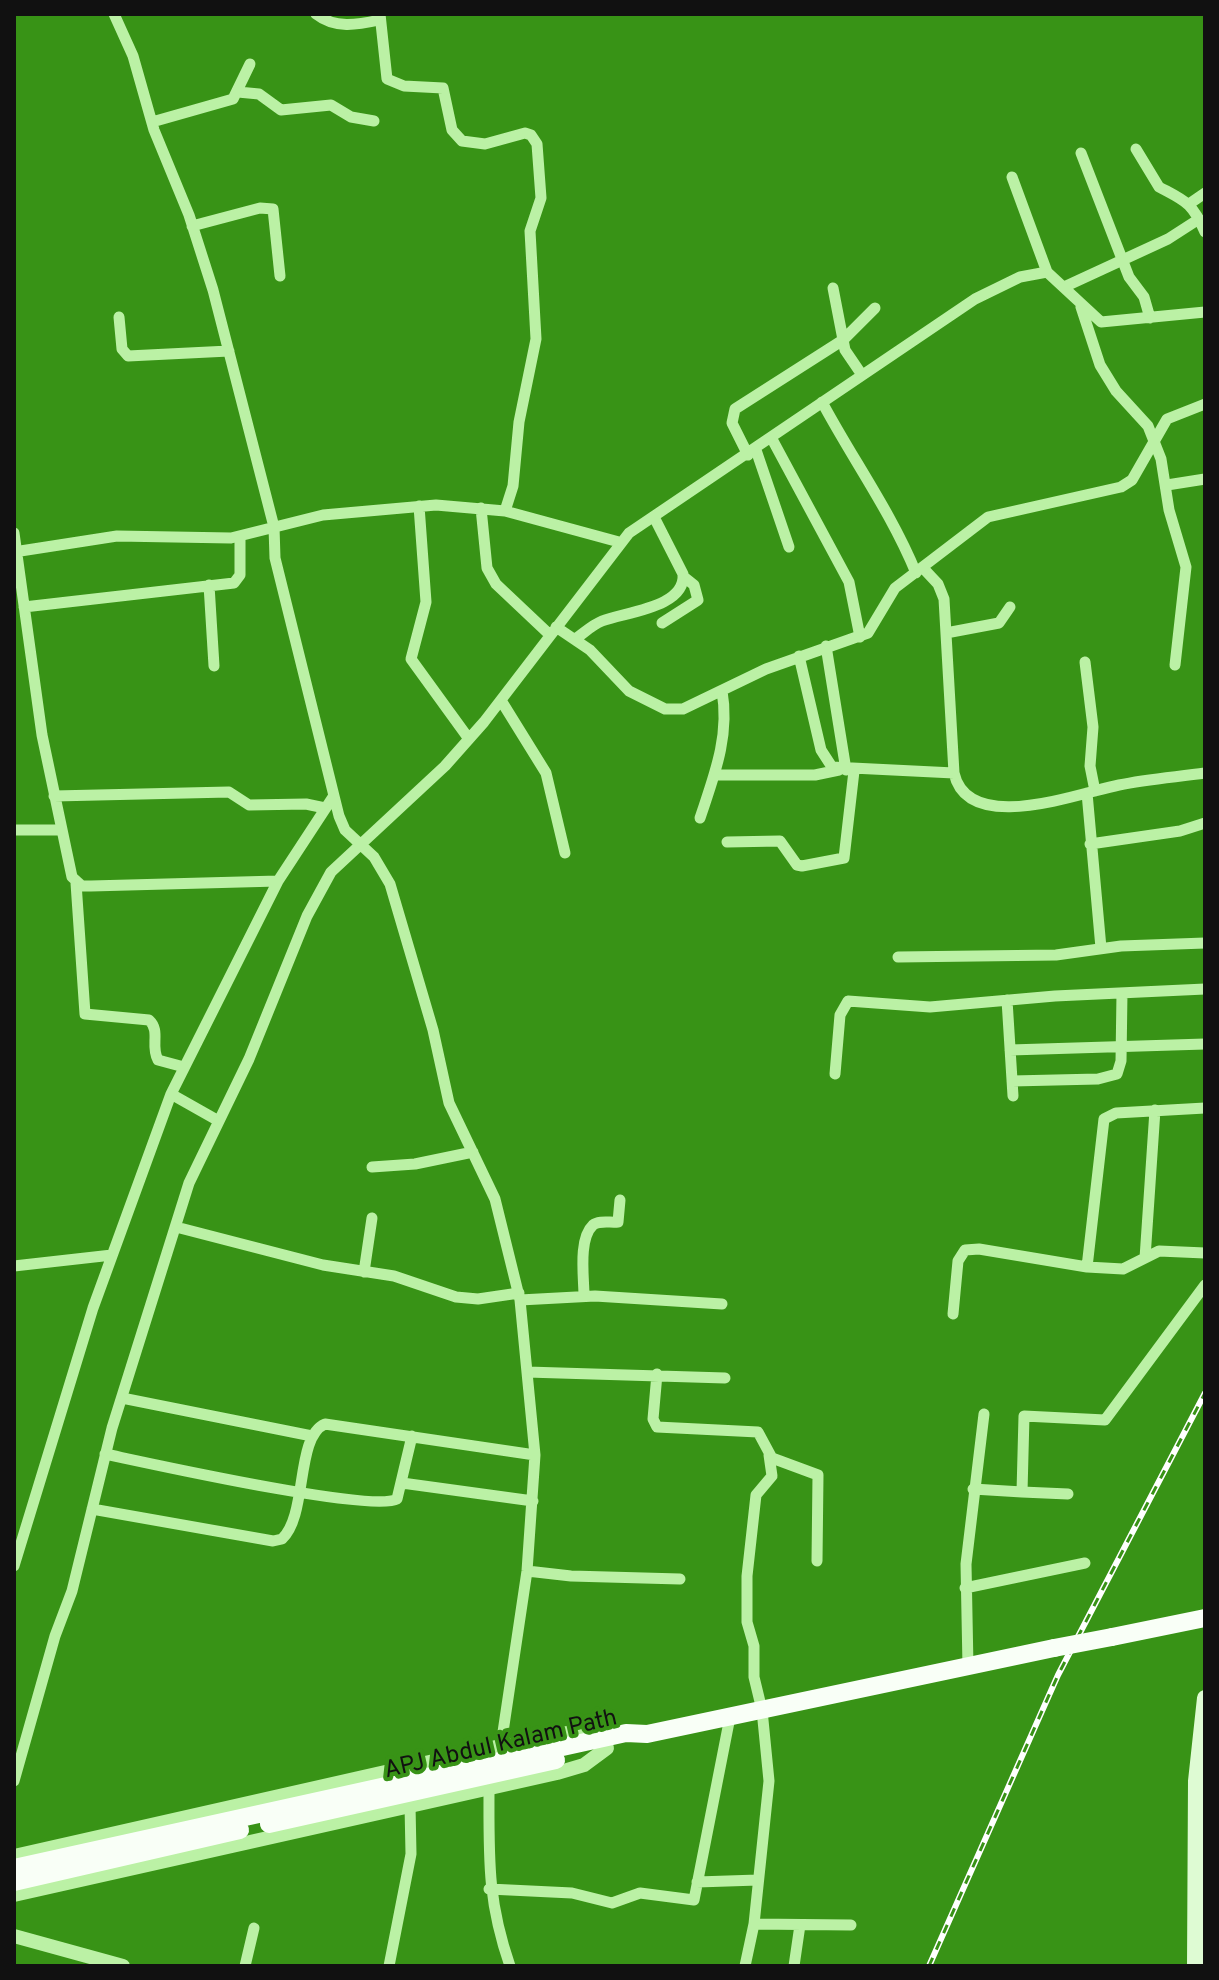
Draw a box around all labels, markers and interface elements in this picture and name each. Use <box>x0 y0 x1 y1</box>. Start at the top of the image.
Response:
street label: APJ Abdul Kalam Path <box>382 1705 620 1787</box>

